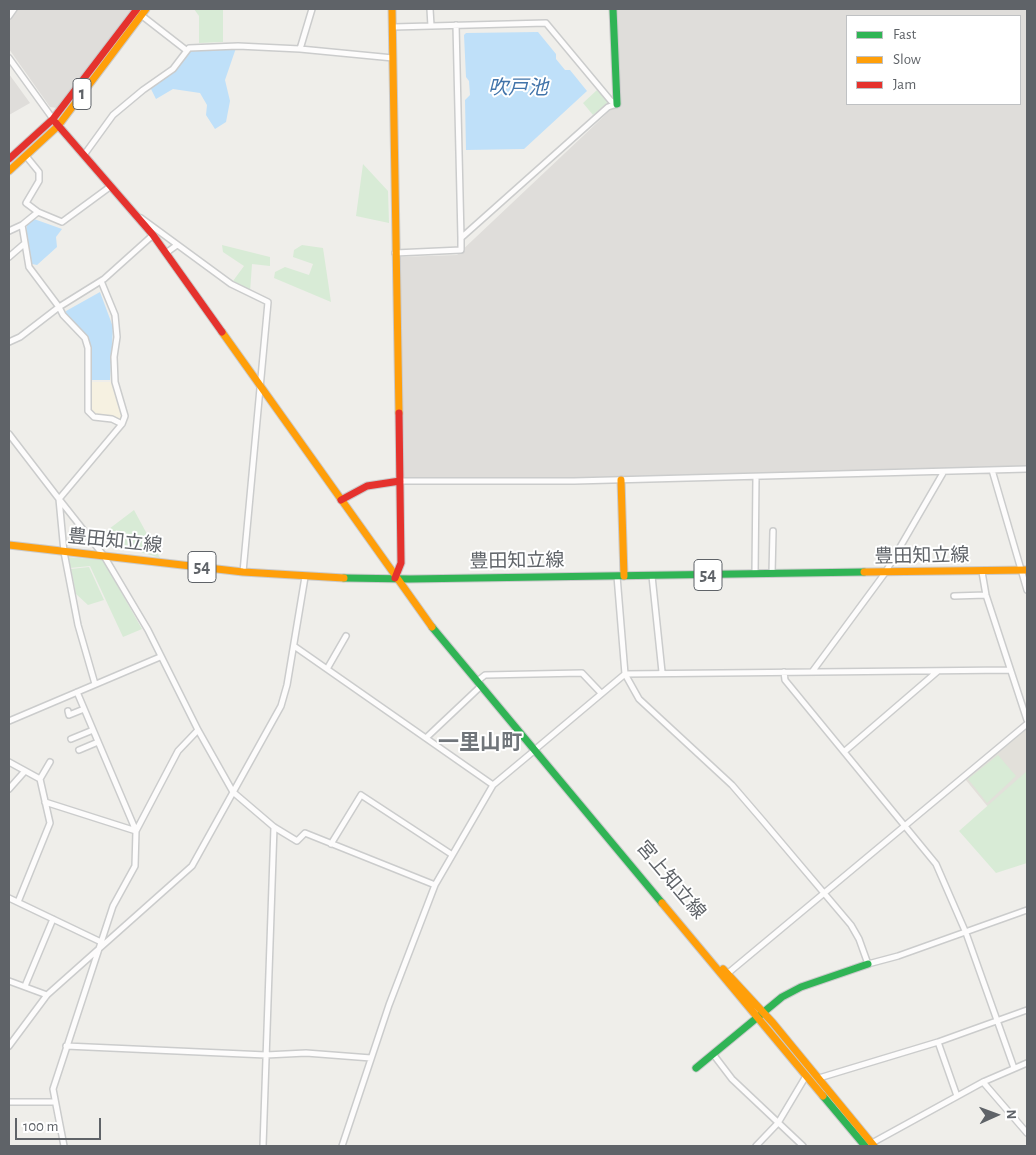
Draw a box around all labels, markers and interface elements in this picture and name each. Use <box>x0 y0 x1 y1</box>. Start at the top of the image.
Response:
legend <box>846 15 1021 105</box>
text: Fast <box>893 27 916 42</box>
text: Slow <box>893 52 921 67</box>
water label: 吹戸池 <box>488 76 548 100</box>
text: Jam <box>893 77 916 92</box>
road number: 1 <box>73 78 91 110</box>
street label: 豊田知立線 <box>67 525 163 557</box>
street label: 豊田知立線 <box>874 544 970 568</box>
street label: 豊田知立線 <box>469 549 565 573</box>
road number: 54 <box>188 552 216 582</box>
road number: 54 <box>694 560 722 590</box>
district label: 一里山町 <box>438 730 522 756</box>
street label: 宮上知立線 <box>632 836 710 924</box>
north arrow <box>971 1090 1021 1140</box>
scale bar <box>18 1108 104 1140</box>
text: N <box>1004 1109 1018 1120</box>
text: 100 m <box>23 1119 58 1134</box>

